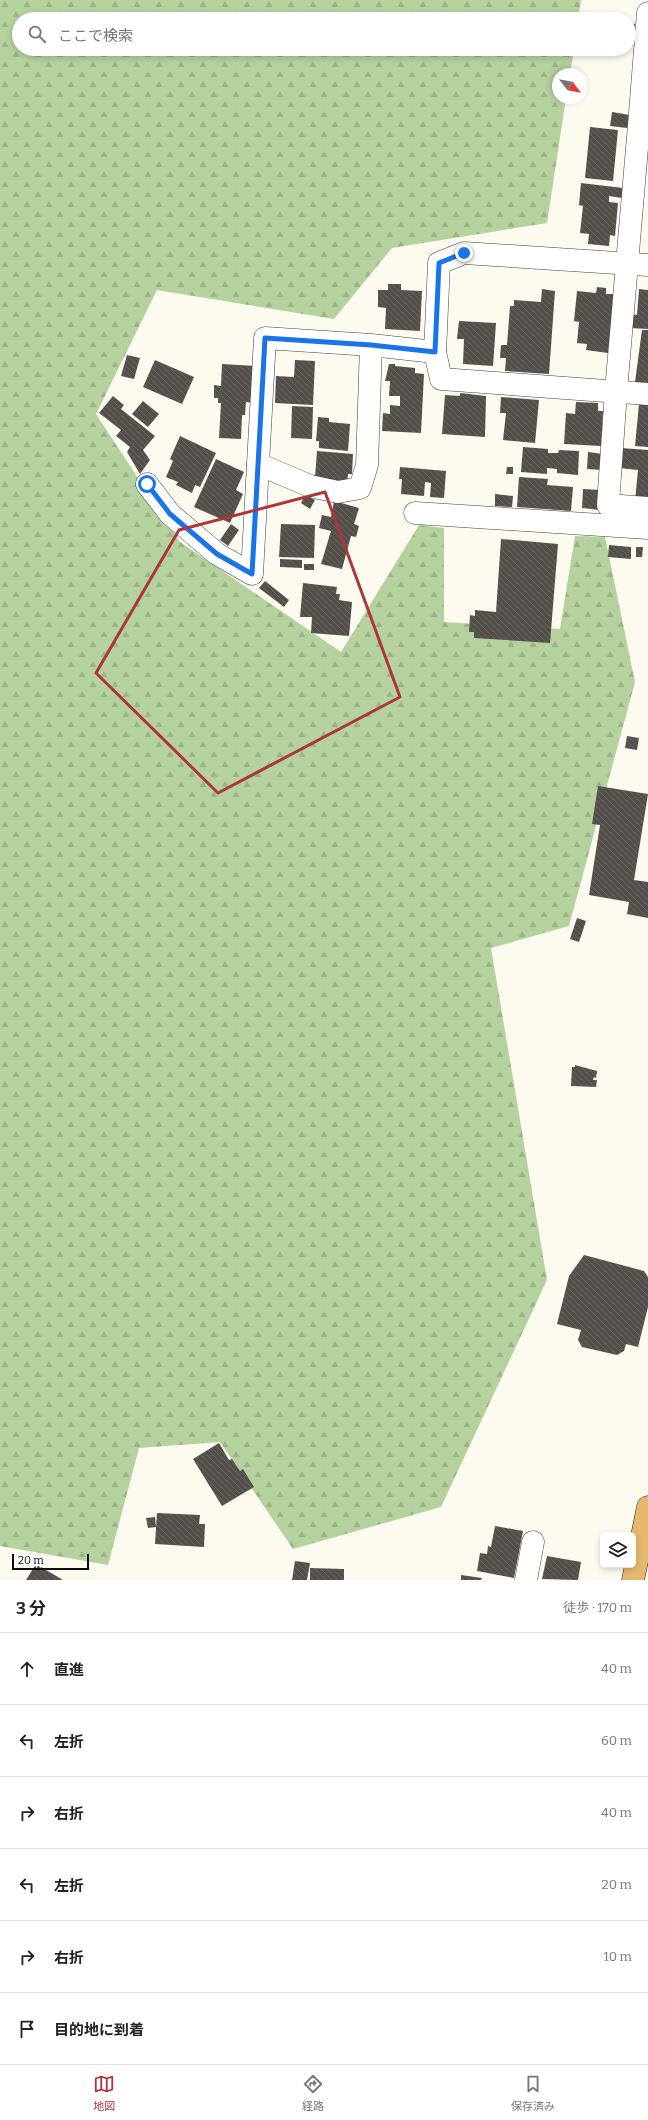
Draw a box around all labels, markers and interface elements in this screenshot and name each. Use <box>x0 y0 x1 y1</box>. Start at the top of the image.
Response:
search box <box>12 12 636 56</box>
icon: search <box>26 23 48 45</box>
text: ここで検索 <box>58 27 133 45</box>
north arrow <box>552 68 588 104</box>
route end <box>455 244 473 262</box>
route start <box>138 475 156 493</box>
map controls <box>600 1532 636 1568</box>
button: layers <box>600 1532 636 1568</box>
scale bar <box>12 1552 89 1571</box>
text: 20 m <box>18 1554 44 1567</box>
text: 3 分 <box>16 1598 46 1619</box>
text: 徒歩 · 170 m <box>563 1600 632 1615</box>
icon: ahead <box>16 1658 38 1680</box>
text: 直進 <box>54 1661 84 1679</box>
text: 40 m <box>601 1661 632 1676</box>
icon: left <box>16 1730 38 1752</box>
text: 左折 <box>54 1733 84 1751</box>
text: 60 m <box>601 1733 632 1748</box>
icon: right <box>16 1802 38 1824</box>
text: 右折 <box>54 1805 84 1823</box>
text: 40 m <box>601 1805 632 1820</box>
icon: left <box>16 1874 38 1896</box>
text: 左折 <box>54 1877 84 1895</box>
text: 20 m <box>602 1877 632 1892</box>
icon: right <box>16 1946 38 1968</box>
text: 右折 <box>54 1949 84 1967</box>
text: 10 m <box>603 1949 632 1964</box>
icon: arrive <box>16 2018 38 2040</box>
text: 目的地に到着 <box>54 2021 144 2039</box>
tab: 地図 <box>93 2073 115 2113</box>
tab: 経路 <box>302 2073 324 2113</box>
tab: 保存済み <box>511 2073 555 2113</box>

